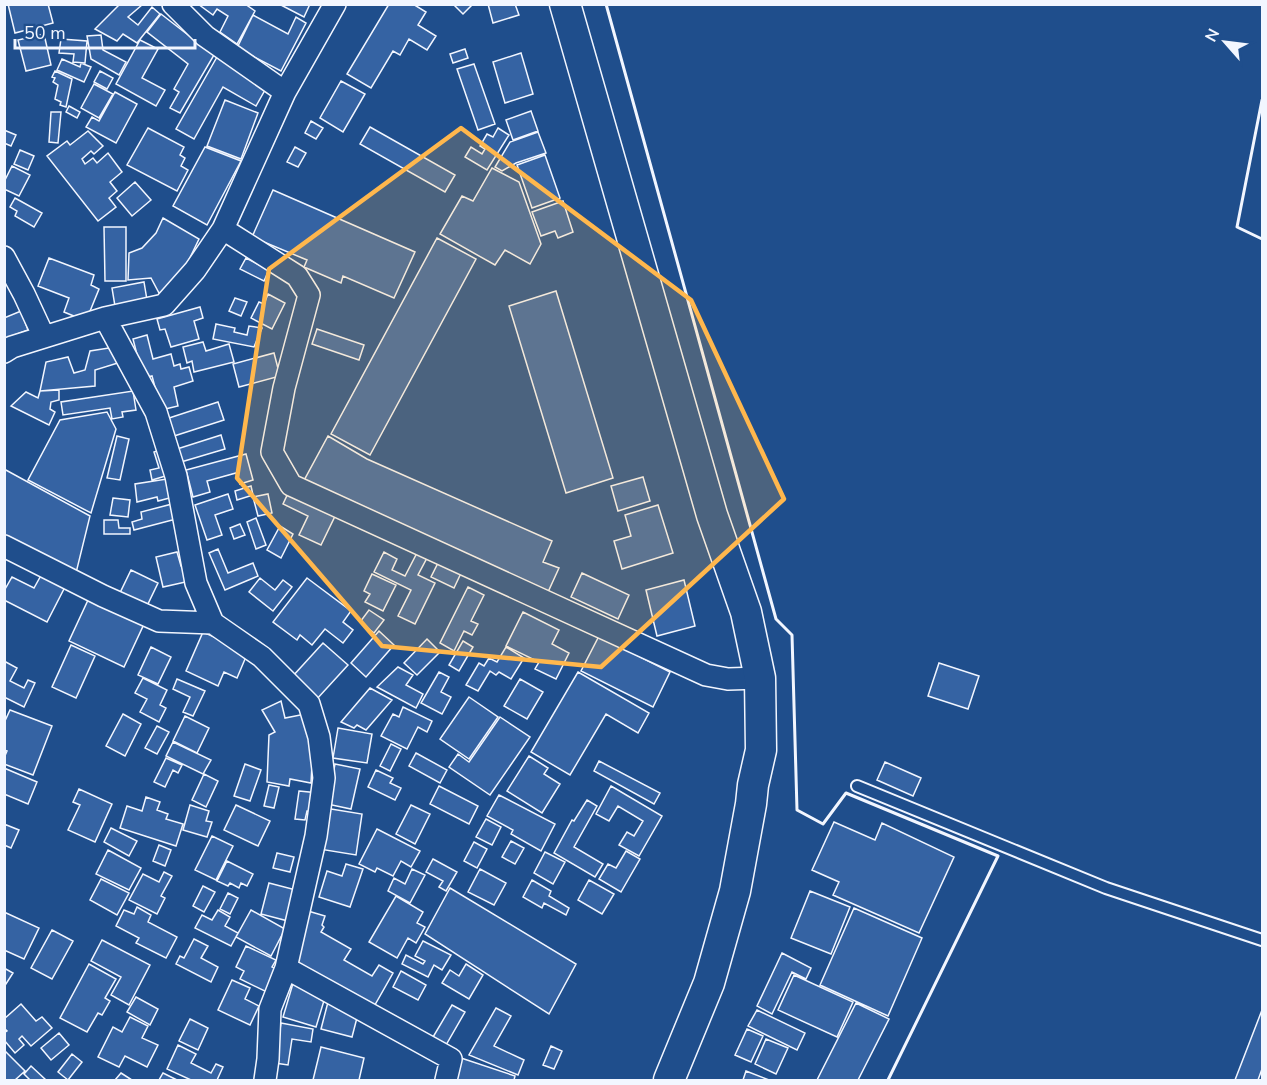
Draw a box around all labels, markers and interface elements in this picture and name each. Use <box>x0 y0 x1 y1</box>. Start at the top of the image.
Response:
scale bar <box>15 12 195 50</box>
north arrow <box>1195 12 1255 72</box>
text: 50 m <box>24 21 66 45</box>
text: N <box>1200 25 1225 46</box>

